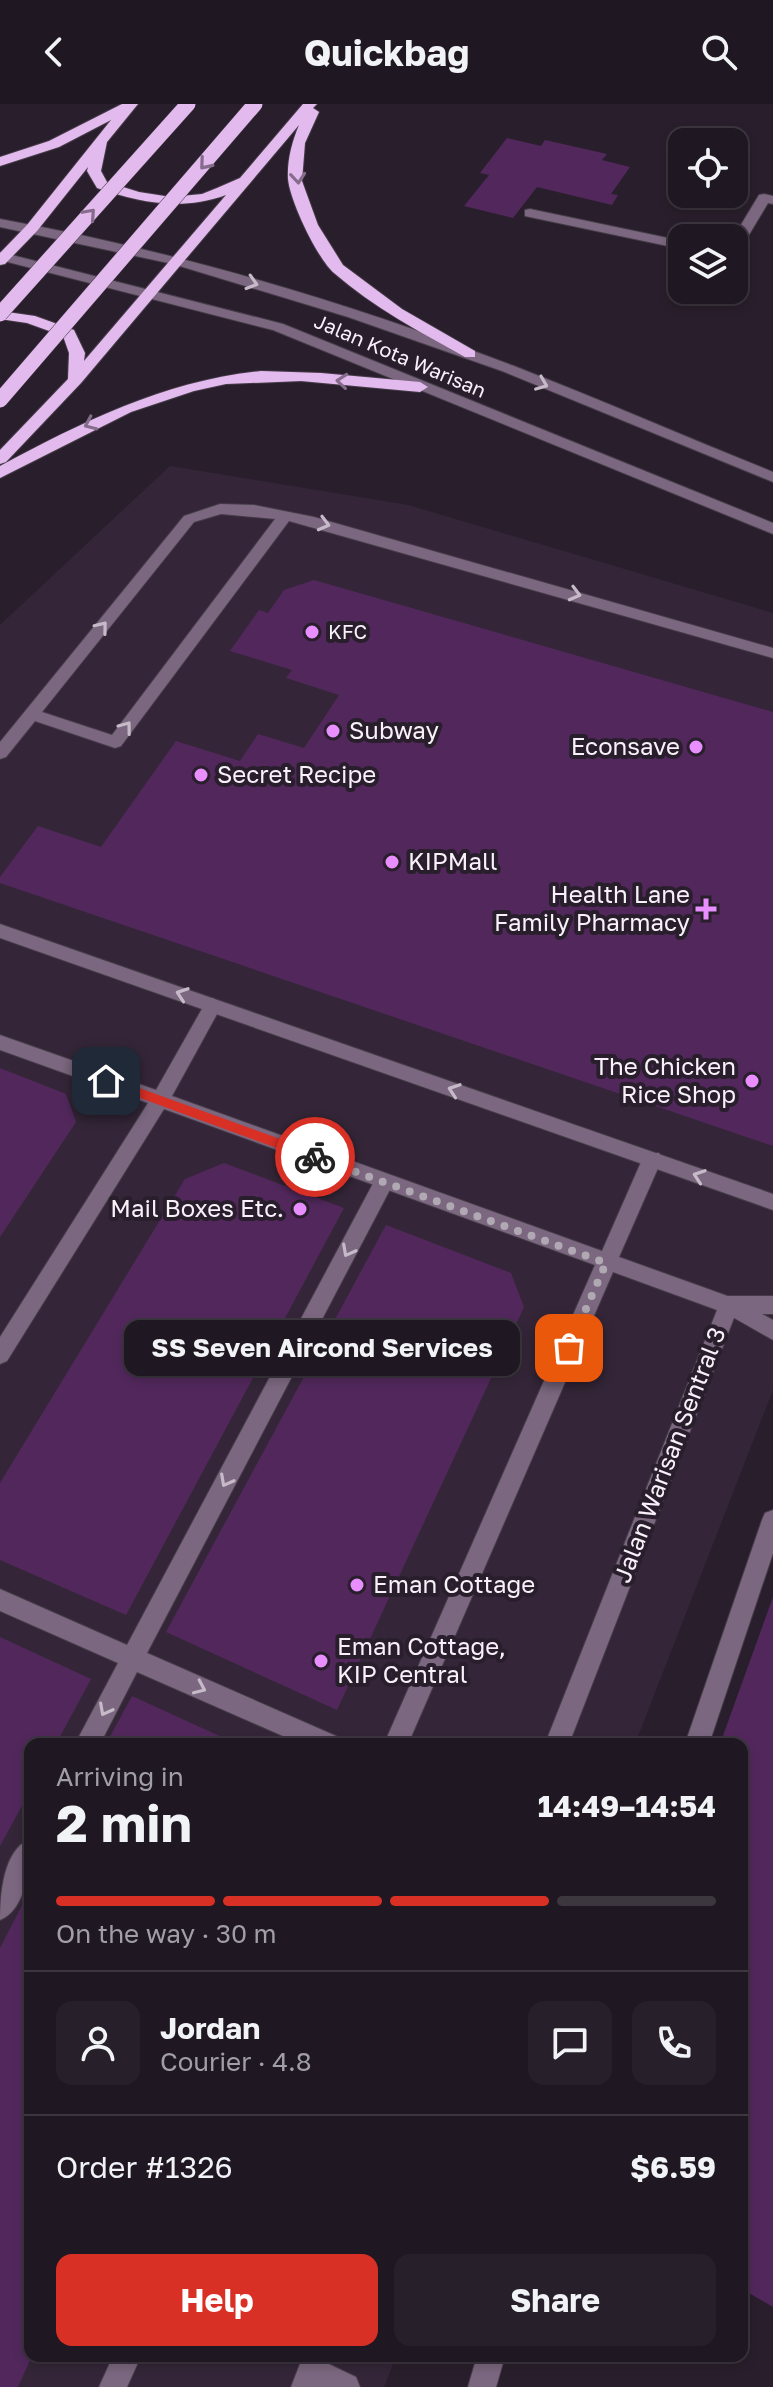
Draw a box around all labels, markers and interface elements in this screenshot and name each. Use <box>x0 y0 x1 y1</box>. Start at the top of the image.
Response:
icon: back <box>32 30 76 74</box>
icon: search <box>697 30 741 74</box>
text: Quickbag <box>304 31 469 74</box>
map controls <box>668 128 748 304</box>
button: locate <box>668 128 748 208</box>
one-way arrow <box>200 154 215 169</box>
one-way arrow <box>289 171 306 184</box>
one-way arrow <box>80 208 94 223</box>
button: layers <box>668 224 748 304</box>
one-way arrow <box>244 274 258 290</box>
street label: Jalan Kota Warisan <box>311 308 490 402</box>
one-way arrow <box>335 373 348 390</box>
one-way arrow <box>534 375 548 391</box>
one-way arrow <box>84 415 98 431</box>
one-way arrow <box>317 515 331 532</box>
one-way arrow <box>567 585 581 601</box>
place label: KFC <box>328 619 367 643</box>
one-way arrow <box>92 622 107 636</box>
marker: KFC <box>303 623 321 641</box>
place label: Subway <box>349 715 439 744</box>
one-way arrow <box>116 721 130 736</box>
marker: Subway <box>324 722 342 740</box>
place label: Econsave <box>571 731 680 760</box>
marker: Econsave <box>687 738 705 756</box>
place label: Secret Recipe <box>217 759 376 788</box>
marker: Secret Recipe <box>192 766 210 784</box>
place label: KIPMall <box>408 846 497 875</box>
marker: KIPMall <box>383 853 401 871</box>
place label: Health Lane Family Pharmacy <box>494 879 690 936</box>
marker: Health Lane Family Pharmacy <box>697 900 715 918</box>
one-way arrow <box>176 988 190 1004</box>
pin <box>72 1047 140 1115</box>
place label: The Chicken Rice Shop <box>594 1051 736 1108</box>
icon: home <box>84 1059 128 1103</box>
marker: The Chicken Rice Shop <box>743 1072 761 1090</box>
one-way arrow <box>448 1083 462 1099</box>
courier <box>275 1117 355 1197</box>
icon: bike <box>293 1135 337 1179</box>
one-way arrow <box>693 1169 707 1186</box>
place label: Mail Boxes Etc. <box>110 1193 284 1222</box>
marker: Mail Boxes Etc. <box>291 1200 309 1218</box>
one-way arrow <box>342 1242 357 1257</box>
pin <box>535 1314 603 1382</box>
callout: SS Seven Aircond Services <box>125 1320 521 1376</box>
street label: Jalan Warisan Sentral 3 <box>606 1323 731 1586</box>
icon: bag <box>547 1326 591 1370</box>
text: SS Seven Aircond Services <box>151 1332 493 1363</box>
one-way arrow <box>221 1472 236 1487</box>
place label: Eman Cottage <box>373 1569 535 1598</box>
marker: Eman Cottage <box>348 1576 366 1594</box>
place label: Eman Cottage, KIP Central <box>337 1631 506 1688</box>
marker: Eman Cottage, KIP Central <box>312 1652 330 1670</box>
one-way arrow <box>191 1678 206 1694</box>
one-way arrow <box>99 1702 114 1717</box>
text: Arriving in <box>56 1761 184 1792</box>
text: 14:49–14:54 <box>538 1788 716 1824</box>
text: 2 min <box>56 1791 192 1853</box>
text: On the way · 30 m <box>56 1918 277 1949</box>
button: person <box>56 2001 140 2085</box>
button: chat <box>528 2001 612 2085</box>
button: phone <box>632 2001 716 2085</box>
text: Jordan <box>160 2010 260 2046</box>
text: Courier · 4.8 <box>160 2046 312 2077</box>
text: Order #1326 <box>56 2149 233 2185</box>
text: $6.59 <box>630 2149 716 2185</box>
button: Help <box>56 2254 378 2346</box>
button: Share <box>394 2254 716 2346</box>

